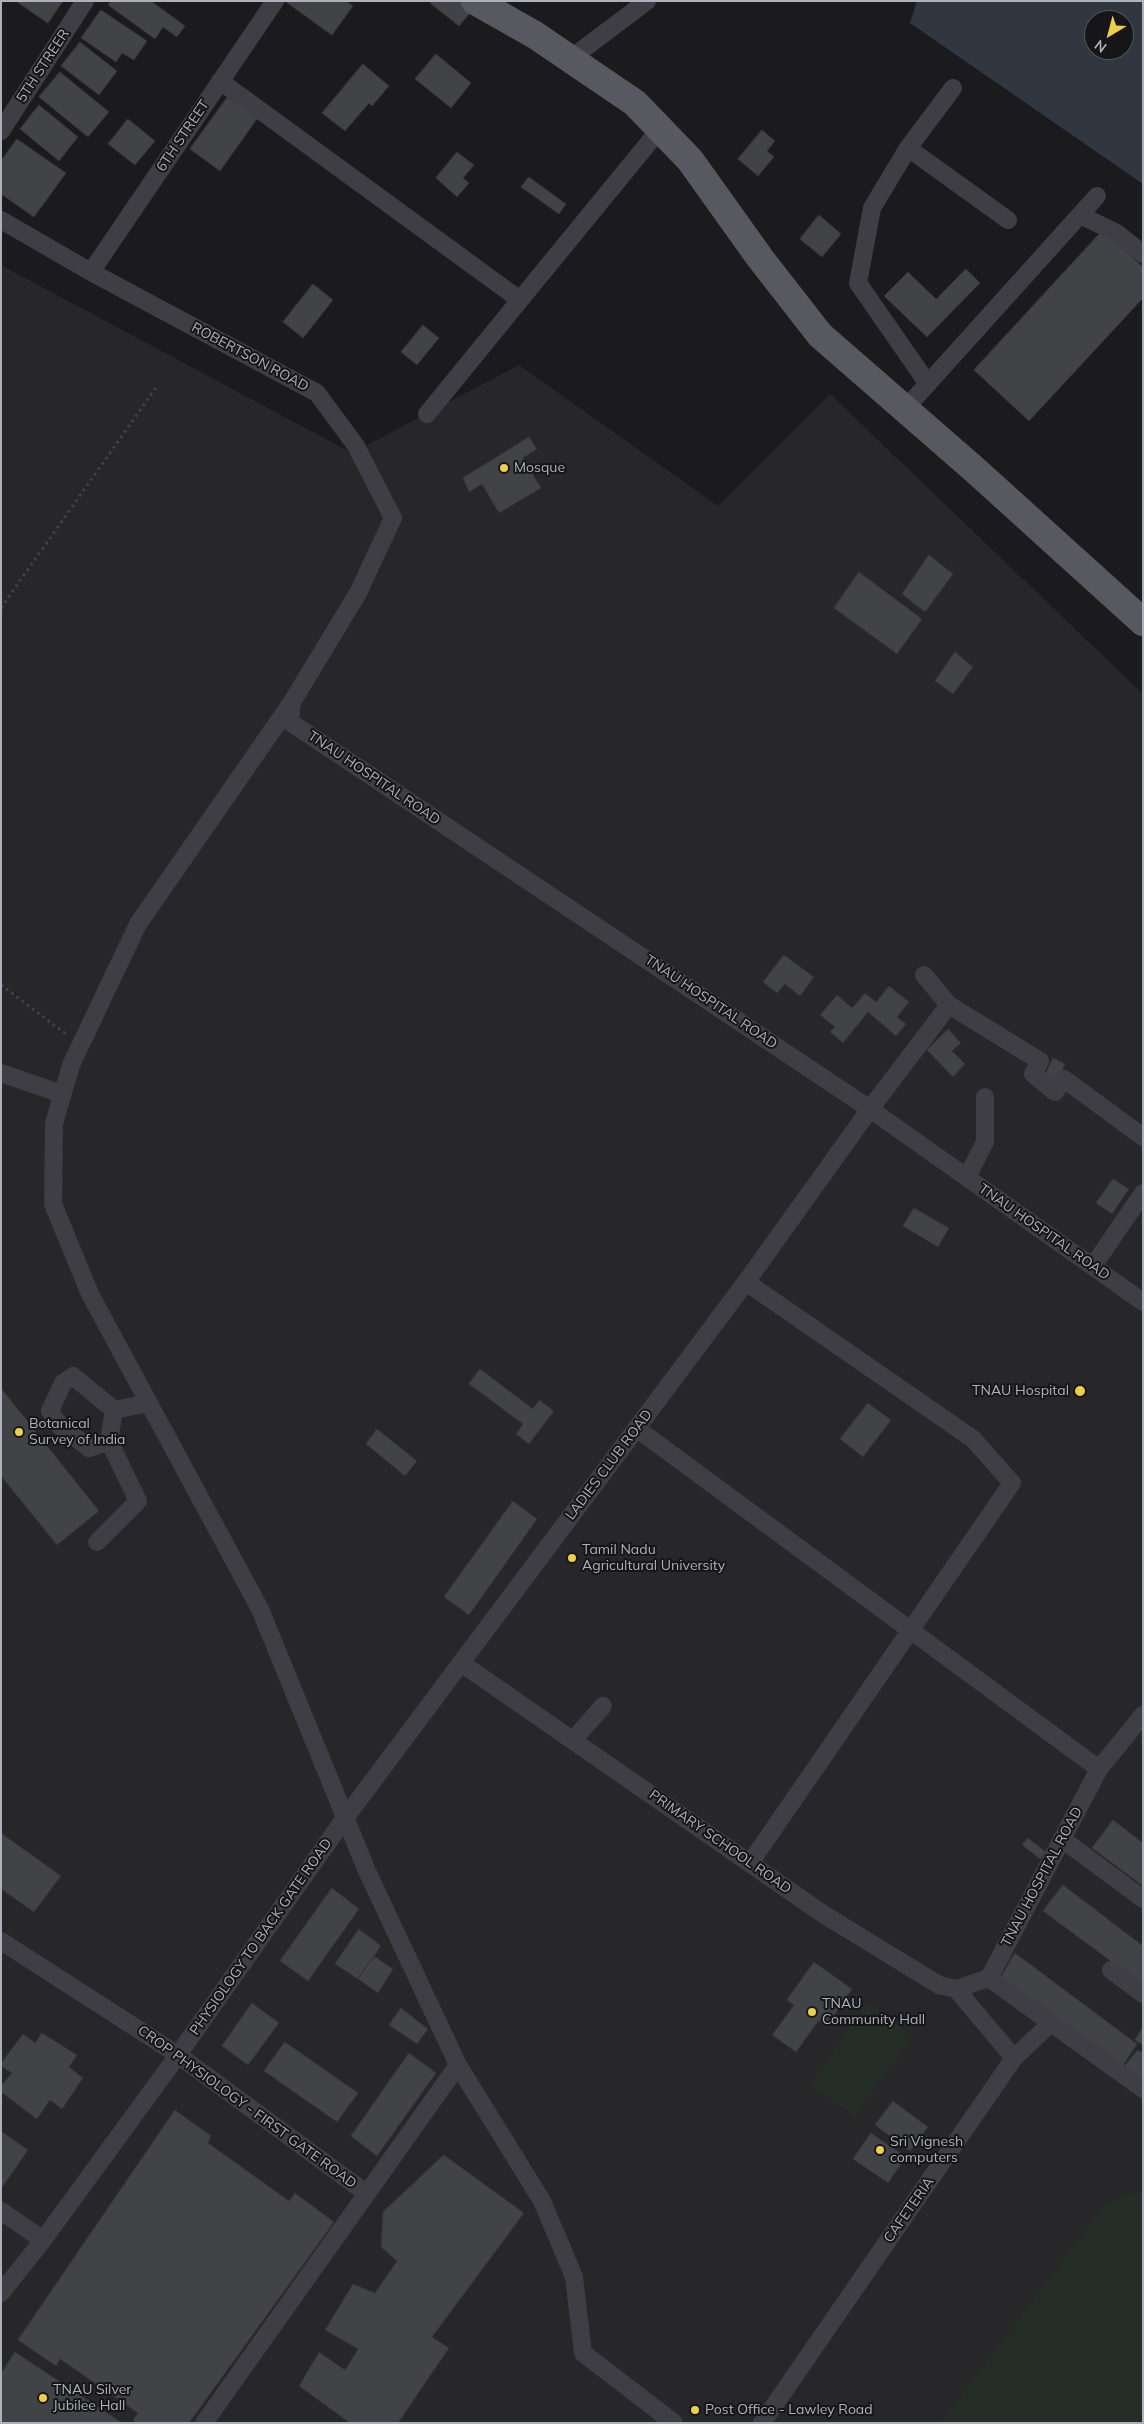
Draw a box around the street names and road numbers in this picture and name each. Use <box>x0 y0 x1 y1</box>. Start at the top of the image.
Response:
street label: 5TH STREER <box>13 26 73 106</box>
street label: 6TH STREET <box>153 97 213 175</box>
street label: ROBERTSON ROAD <box>189 319 311 395</box>
street label: TNAU HOSPITAL ROAD <box>305 727 443 829</box>
street label: TNAU HOSPITAL ROAD <box>642 951 780 1053</box>
street label: TNAU HOSPITAL ROAD <box>975 1180 1113 1284</box>
street label: LADIES CLUB ROAD <box>562 1407 656 1523</box>
street label: PRIMARY SCHOOL ROAD <box>646 1787 794 1897</box>
street label: TNAU HOSPITAL ROAD <box>998 1804 1086 1950</box>
street label: PHYSIOLOGY TO BACK GATE ROAD <box>186 1836 336 2038</box>
street label: CROP PHYSIOLOGY - FIRST GATE ROAD <box>134 2022 360 2192</box>
street label: CAFETERIA <box>880 2174 938 2246</box>

